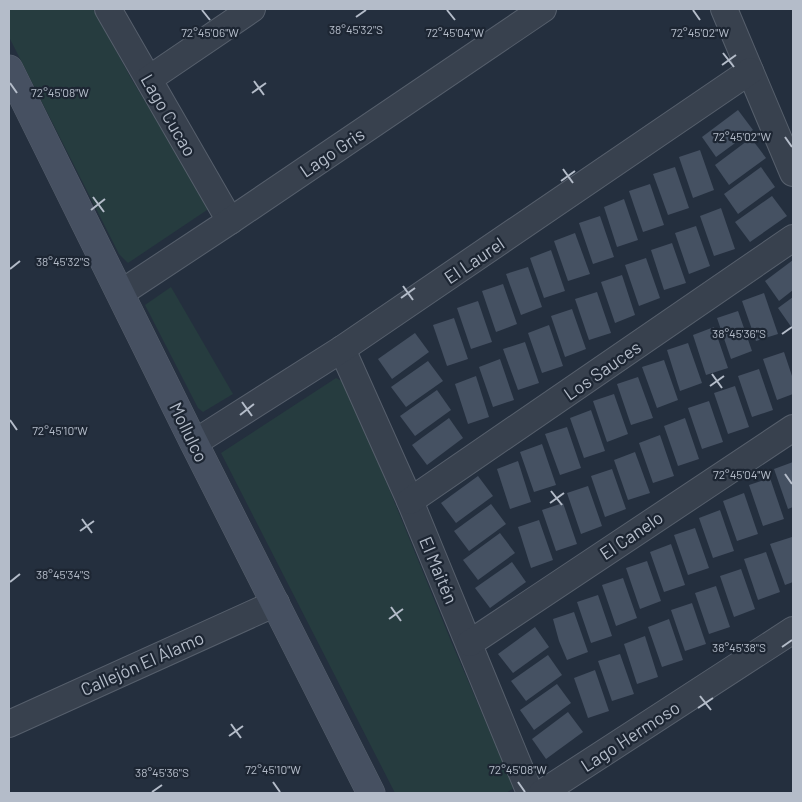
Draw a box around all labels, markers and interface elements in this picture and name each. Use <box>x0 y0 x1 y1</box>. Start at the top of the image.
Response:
text: 38°45'32"S <box>329 22 383 36</box>
text: 72°45'06"W <box>181 25 239 39</box>
text: 72°45'04"W <box>426 25 484 39</box>
text: 72°45'02"W <box>671 25 729 39</box>
street label: Lago Cucao <box>137 70 201 160</box>
text: 72°45'08"W <box>31 85 89 99</box>
street label: Lago Gris <box>295 122 369 182</box>
text: 72°45'02"W <box>713 129 771 143</box>
street label: El Laurel <box>440 232 508 288</box>
text: 38°45'32"S <box>36 254 90 268</box>
text: 38°45'36"S <box>712 326 766 340</box>
street label: Los Sauces <box>559 335 645 405</box>
street label: Mollulco <box>165 398 213 466</box>
text: 72°45'10"W <box>32 423 88 437</box>
text: 72°45'04"W <box>713 467 771 481</box>
street label: El Canelo <box>595 506 667 564</box>
street label: El Maitén <box>415 533 463 607</box>
text: 38°45'34"S <box>36 567 90 581</box>
street label: Callejón El Álamo <box>77 626 207 700</box>
text: 38°45'38"S <box>712 640 766 654</box>
street label: Lago Hermoso <box>576 696 684 776</box>
text: 72°45'10"W <box>245 762 301 776</box>
text: 72°45'08"W <box>489 762 547 776</box>
text: 38°45'36"S <box>135 765 189 779</box>

